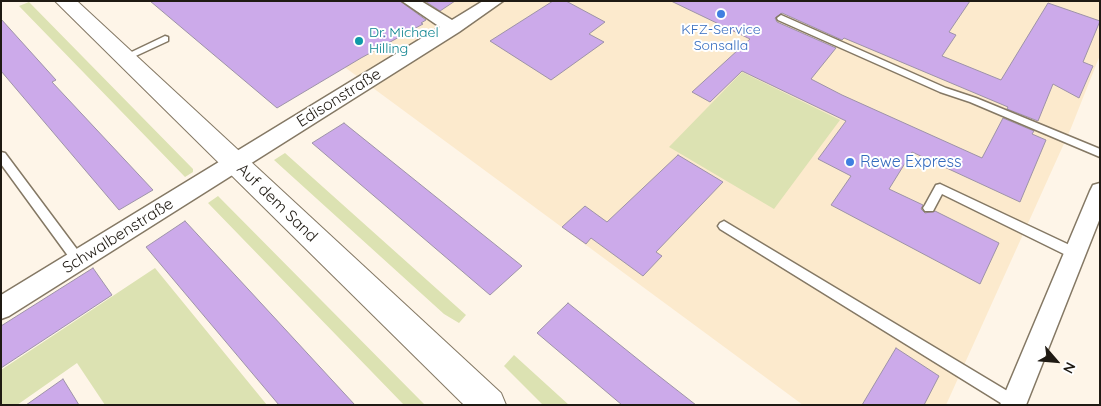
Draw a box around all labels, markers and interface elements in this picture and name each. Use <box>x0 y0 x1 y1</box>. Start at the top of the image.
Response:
marker: KFZ-Service Sonsalla <box>715 8 727 20</box>
place label: KFZ-Service Sonsalla <box>681 22 761 54</box>
place label: Dr. Michael Hilling <box>369 25 439 58</box>
marker: Dr. Michael Hilling <box>353 35 365 47</box>
street label: Edisonstraße <box>293 64 385 132</box>
place label: Rewe Express <box>860 152 962 172</box>
marker: Rewe Express <box>844 156 856 168</box>
street label: Auf dem Sand <box>233 160 321 246</box>
street label: Schwalbenstraße <box>59 194 177 278</box>
north arrow <box>1031 336 1081 386</box>
text: N <box>1059 359 1080 376</box>

